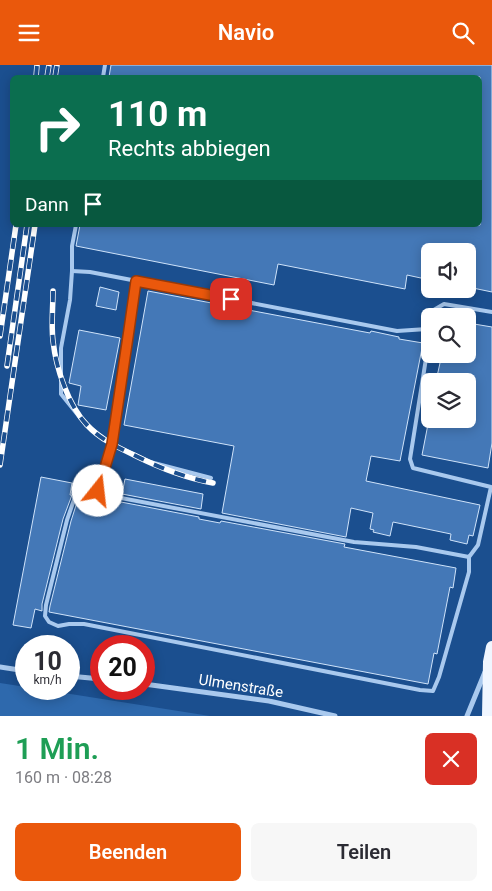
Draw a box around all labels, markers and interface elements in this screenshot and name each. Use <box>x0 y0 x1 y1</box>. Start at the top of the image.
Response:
icon: menu <box>15 19 43 47</box>
icon: search <box>449 19 477 47</box>
text: Navio <box>218 20 274 45</box>
text: 110 m <box>108 94 207 135</box>
icon: right <box>25 95 90 160</box>
text: Rechts abbiegen <box>108 136 271 161</box>
icon: arrive <box>79 190 107 218</box>
text: Dann <box>25 193 69 216</box>
map controls <box>421 243 476 428</box>
button: sound <box>421 243 476 298</box>
pin <box>210 278 252 320</box>
icon: arrive <box>217 285 245 313</box>
button: search <box>421 308 476 363</box>
button: layers <box>421 373 476 428</box>
position arrow <box>71 464 123 516</box>
speed limit sign: 20 <box>90 635 155 700</box>
text: 10 <box>33 647 62 676</box>
street label: Ulmenstraße <box>197 670 285 702</box>
text: km/h <box>33 673 62 687</box>
text: 1 Min. <box>15 731 99 766</box>
button: close <box>425 733 477 785</box>
text: 160 m · 08:28 <box>15 768 112 787</box>
button: Beenden <box>15 823 241 881</box>
button: Teilen <box>251 823 477 881</box>

